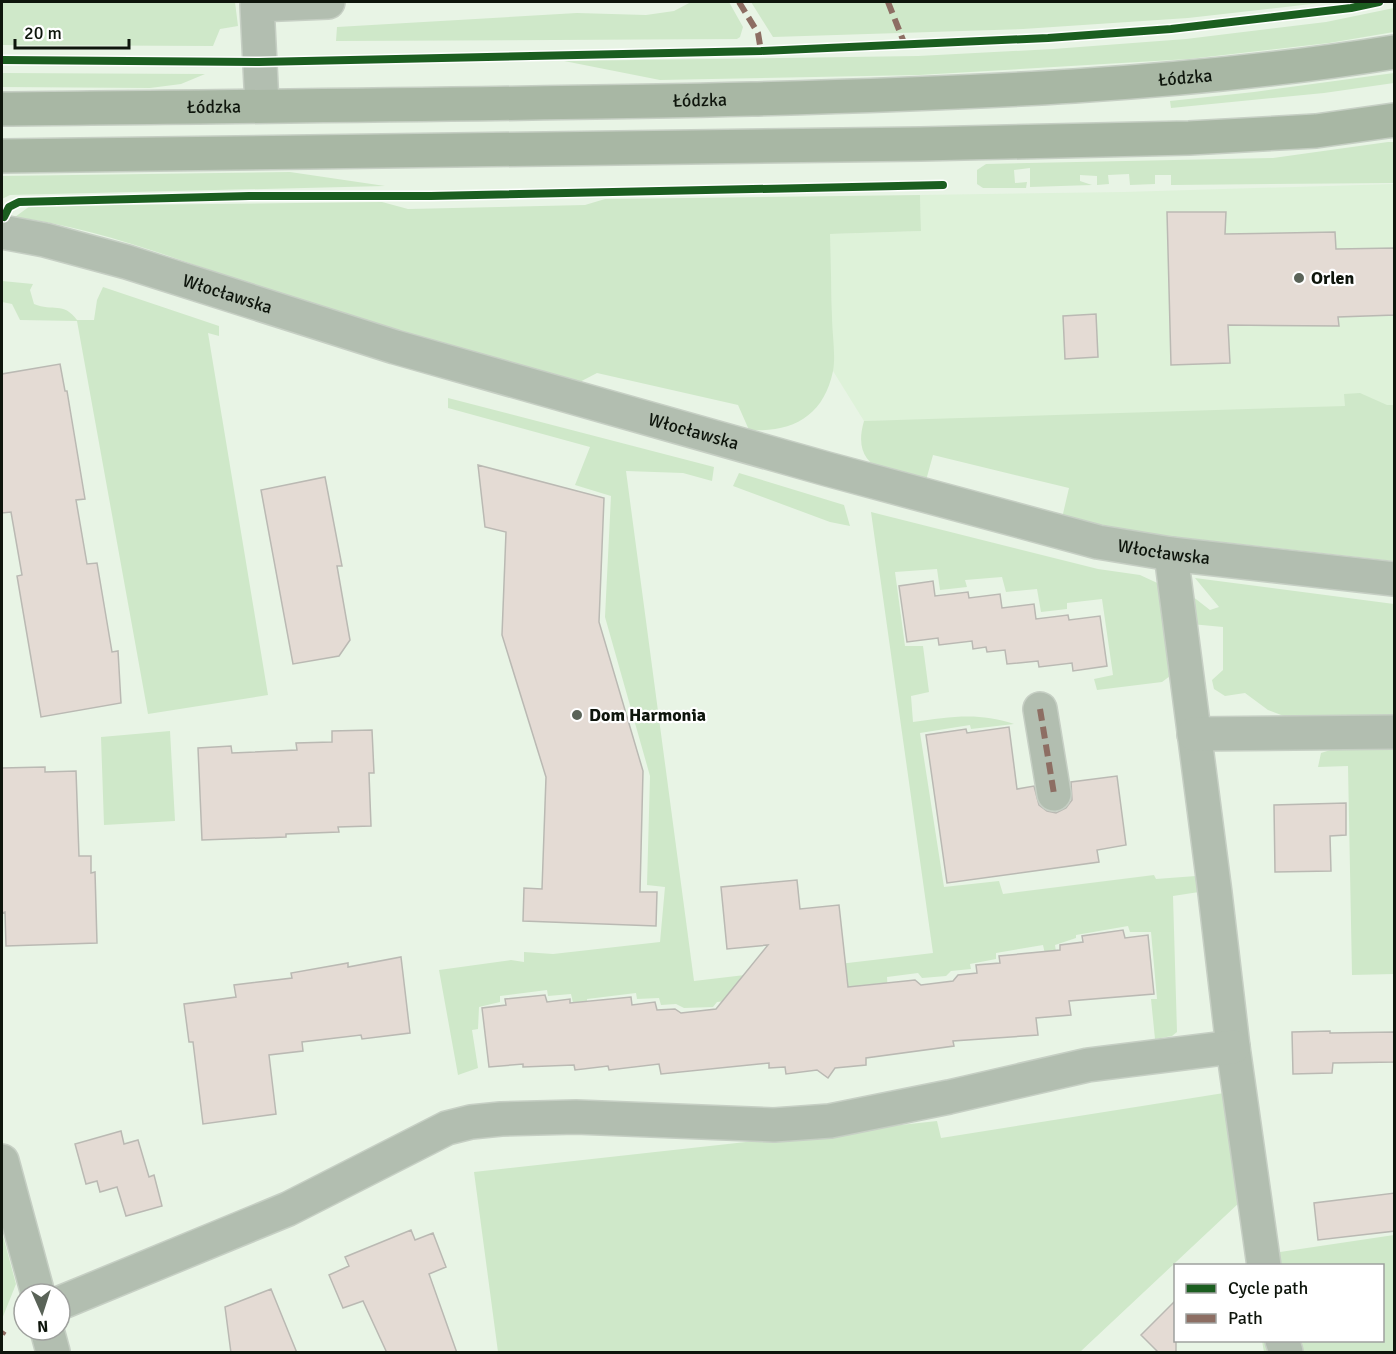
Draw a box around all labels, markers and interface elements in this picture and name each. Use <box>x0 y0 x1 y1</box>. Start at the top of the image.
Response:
scale bar <box>15 12 129 50</box>
text: 20 m <box>24 22 62 44</box>
street label: Łódzka <box>1157 64 1213 91</box>
street label: Łódzka <box>673 89 727 112</box>
street label: Łódzka <box>187 96 241 118</box>
place label: Orlen <box>1311 267 1355 289</box>
street label: Włocławska <box>180 269 275 318</box>
marker: Orlen <box>1292 271 1306 285</box>
street label: Włocławska <box>646 408 741 455</box>
street label: Włocławska <box>1116 534 1211 569</box>
place label: Dom Harmonia <box>589 704 706 726</box>
marker: Dom Harmonia <box>570 708 584 722</box>
legend <box>1174 1264 1384 1342</box>
text: Cycle path <box>1228 1277 1308 1299</box>
north arrow <box>12 1282 72 1342</box>
text: Path <box>1228 1307 1263 1329</box>
text: N <box>37 1316 49 1336</box>

